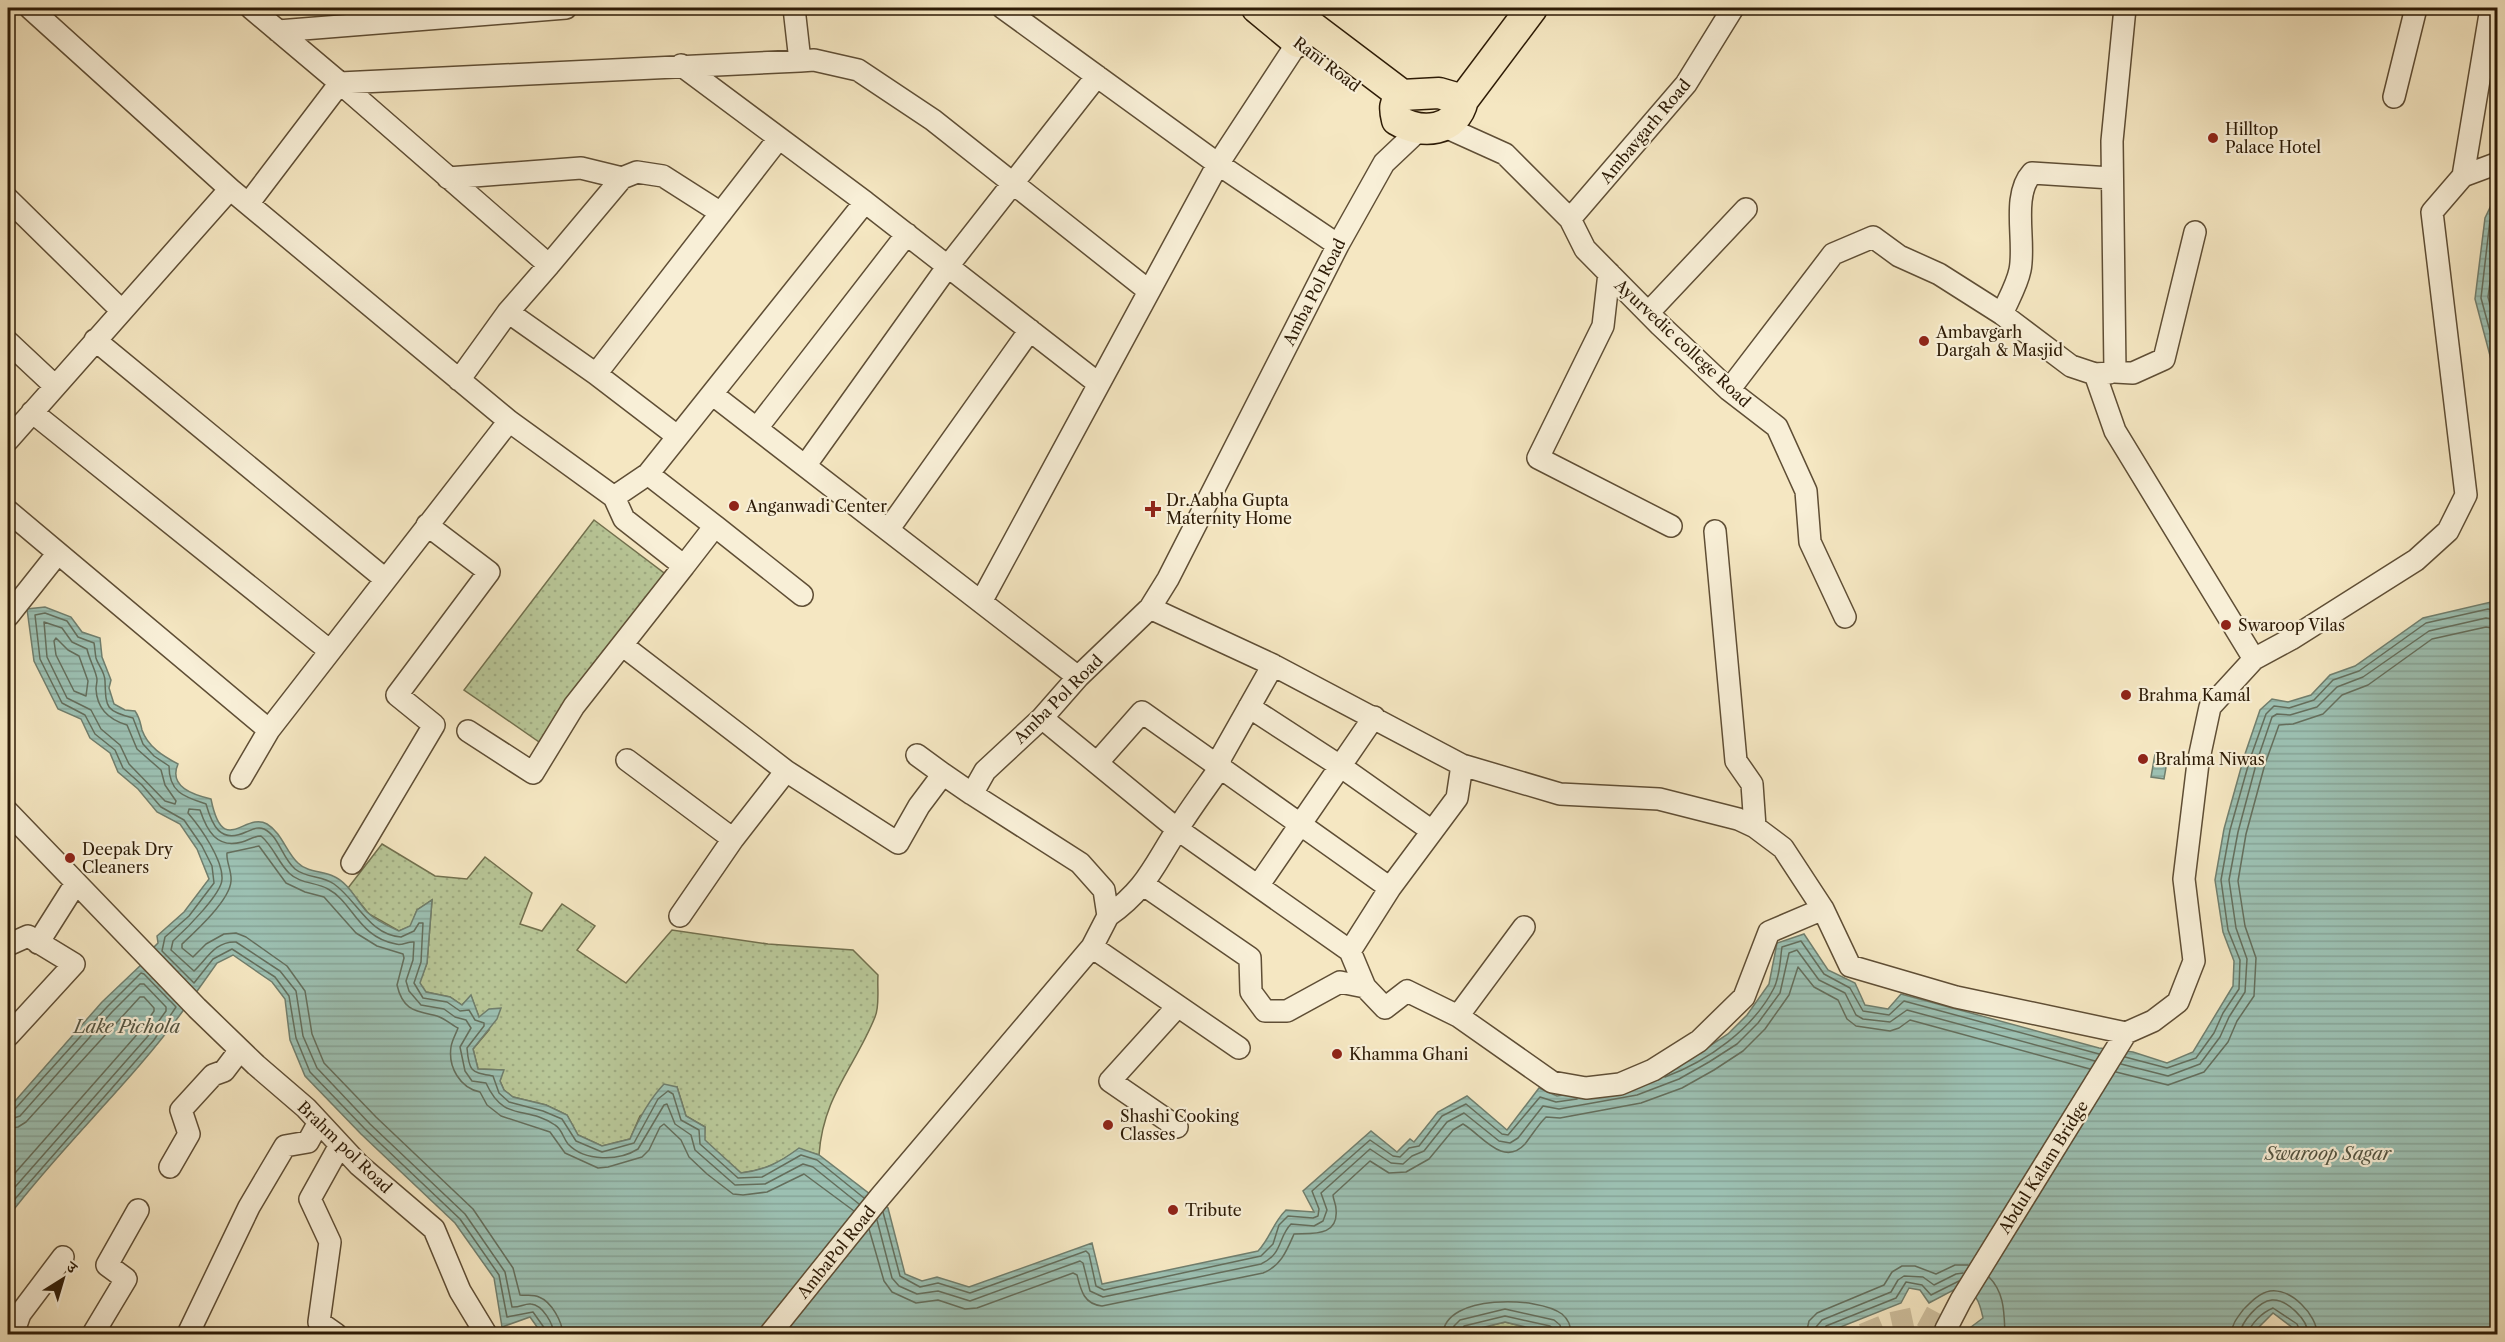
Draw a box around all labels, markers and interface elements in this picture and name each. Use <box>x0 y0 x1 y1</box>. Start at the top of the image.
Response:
street label: Rani Road <box>1289 32 1365 96</box>
street label: Ambavgarh Road <box>1595 75 1695 188</box>
place label: Hilltop Palace Hotel <box>2225 119 2321 157</box>
marker: Hilltop Palace Hotel <box>2206 131 2220 145</box>
street label: Amba Pol Road <box>1278 235 1350 350</box>
street label: Ayurvedic college Road <box>1610 274 1755 411</box>
place label: Ambavgarh Dargah & Masjid <box>1935 322 2063 360</box>
marker: Ambavgarh Dargah & Masjid <box>1917 334 1931 348</box>
place label: Dr.Aabha Gupta Maternity Home <box>1166 490 1292 528</box>
place label: Anganwadi Center <box>745 496 887 516</box>
marker: Anganwadi Center <box>727 499 741 513</box>
marker: Dr.Aabha Gupta Maternity Home <box>1144 500 1162 518</box>
place label: Swaroop Vilas <box>2238 615 2345 635</box>
marker: Swaroop Vilas <box>2219 618 2233 632</box>
street label: Amba Pol Road <box>1009 650 1107 748</box>
place label: Brahma Kamal <box>2138 685 2251 705</box>
marker: Brahma Kamal <box>2119 688 2133 702</box>
place label: Brahma Niwas <box>2155 749 2265 769</box>
marker: Brahma Niwas <box>2136 752 2150 766</box>
place label: Deepak Dry Cleaners <box>82 839 174 877</box>
marker: Deepak Dry Cleaners <box>63 851 77 865</box>
water label: Lake Pichola <box>72 1016 181 1038</box>
place label: Khamma Ghani <box>1349 1044 1469 1064</box>
marker: Khamma Ghani <box>1330 1047 1344 1061</box>
street label: Brahm pol Road <box>294 1097 397 1197</box>
street label: Abdul Kalam Bridge <box>1993 1097 2092 1238</box>
place label: Shashi Cooking Classes <box>1120 1106 1239 1144</box>
marker: Shashi Cooking Classes <box>1101 1118 1115 1132</box>
water label: Swaroop Sagar <box>2264 1143 2393 1165</box>
place label: Tribute <box>1185 1200 1242 1220</box>
street label: AmbaPol Road <box>792 1201 880 1303</box>
marker: Tribute <box>1166 1203 1180 1217</box>
north arrow <box>33 1249 93 1309</box>
text: उ <box>62 1256 83 1279</box>

